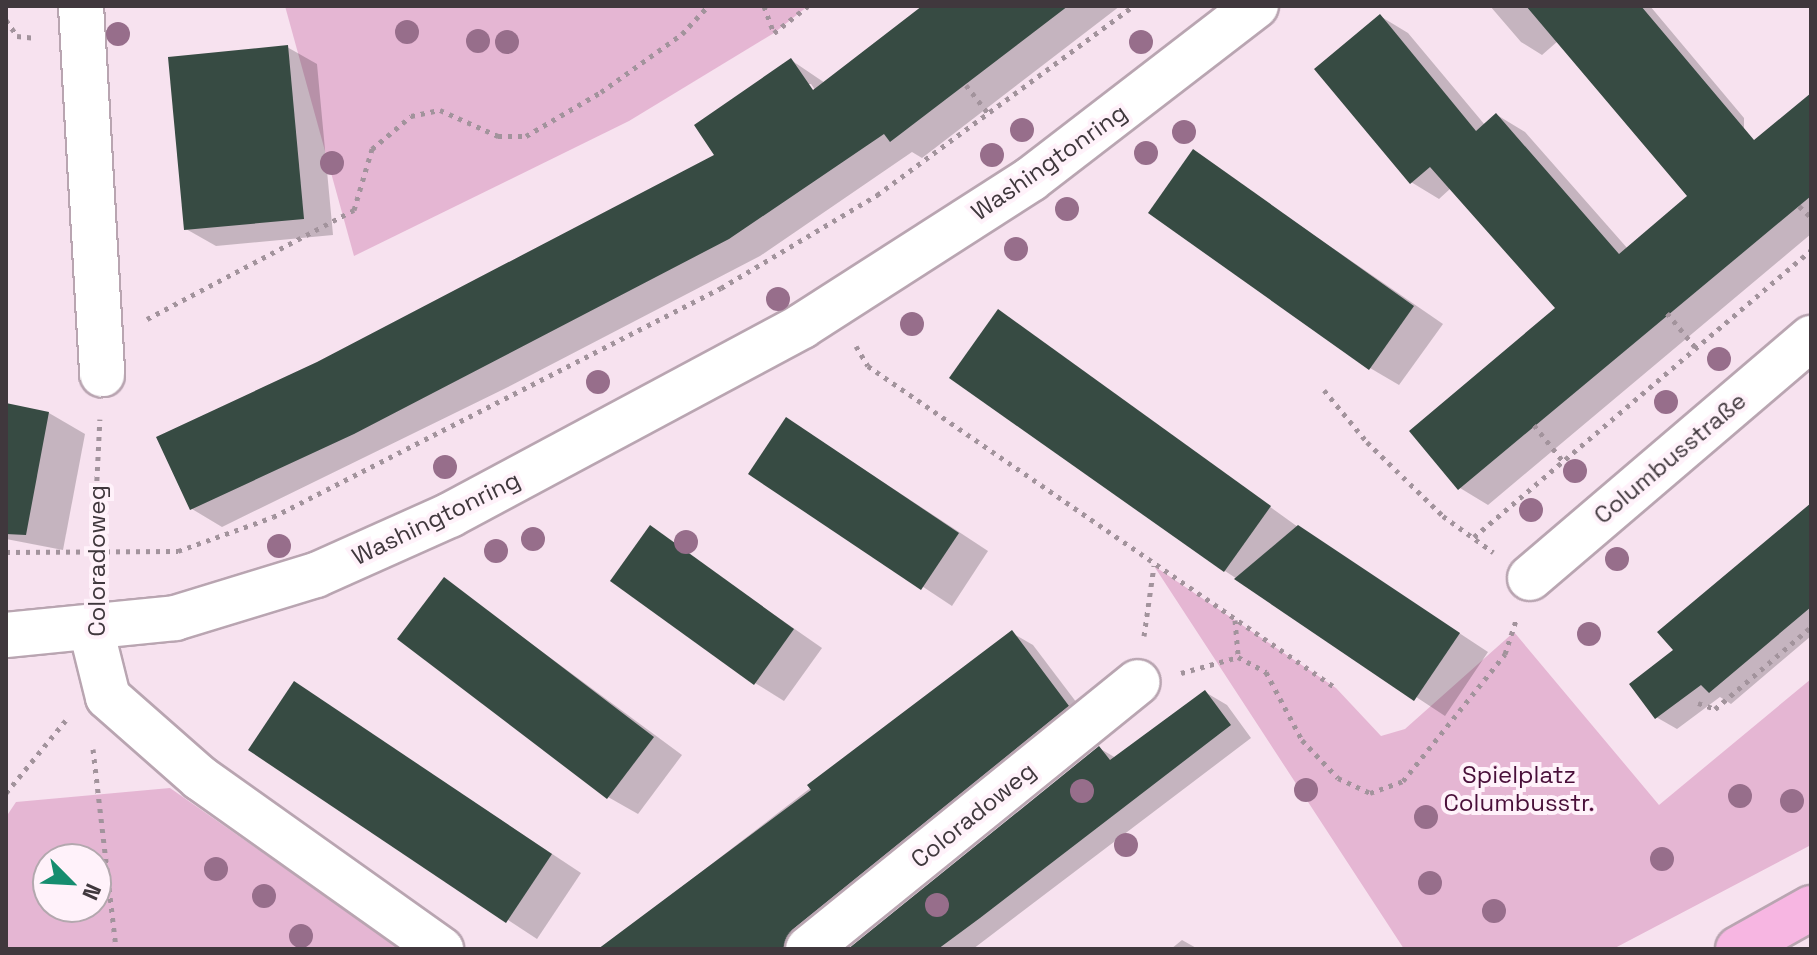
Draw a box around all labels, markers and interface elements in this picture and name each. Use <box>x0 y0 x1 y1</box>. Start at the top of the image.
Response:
street label: Washingtonring <box>966 98 1132 226</box>
street label: Columbusstraße <box>1588 386 1752 530</box>
street label: Washingtonring <box>347 465 525 571</box>
street label: Coloradoweg <box>83 485 111 637</box>
street label: Coloradoweg <box>905 756 1041 874</box>
park label: Spielplatz Columbusstr. <box>1443 761 1595 817</box>
north arrow <box>32 843 112 923</box>
text: N <box>76 880 108 904</box>

